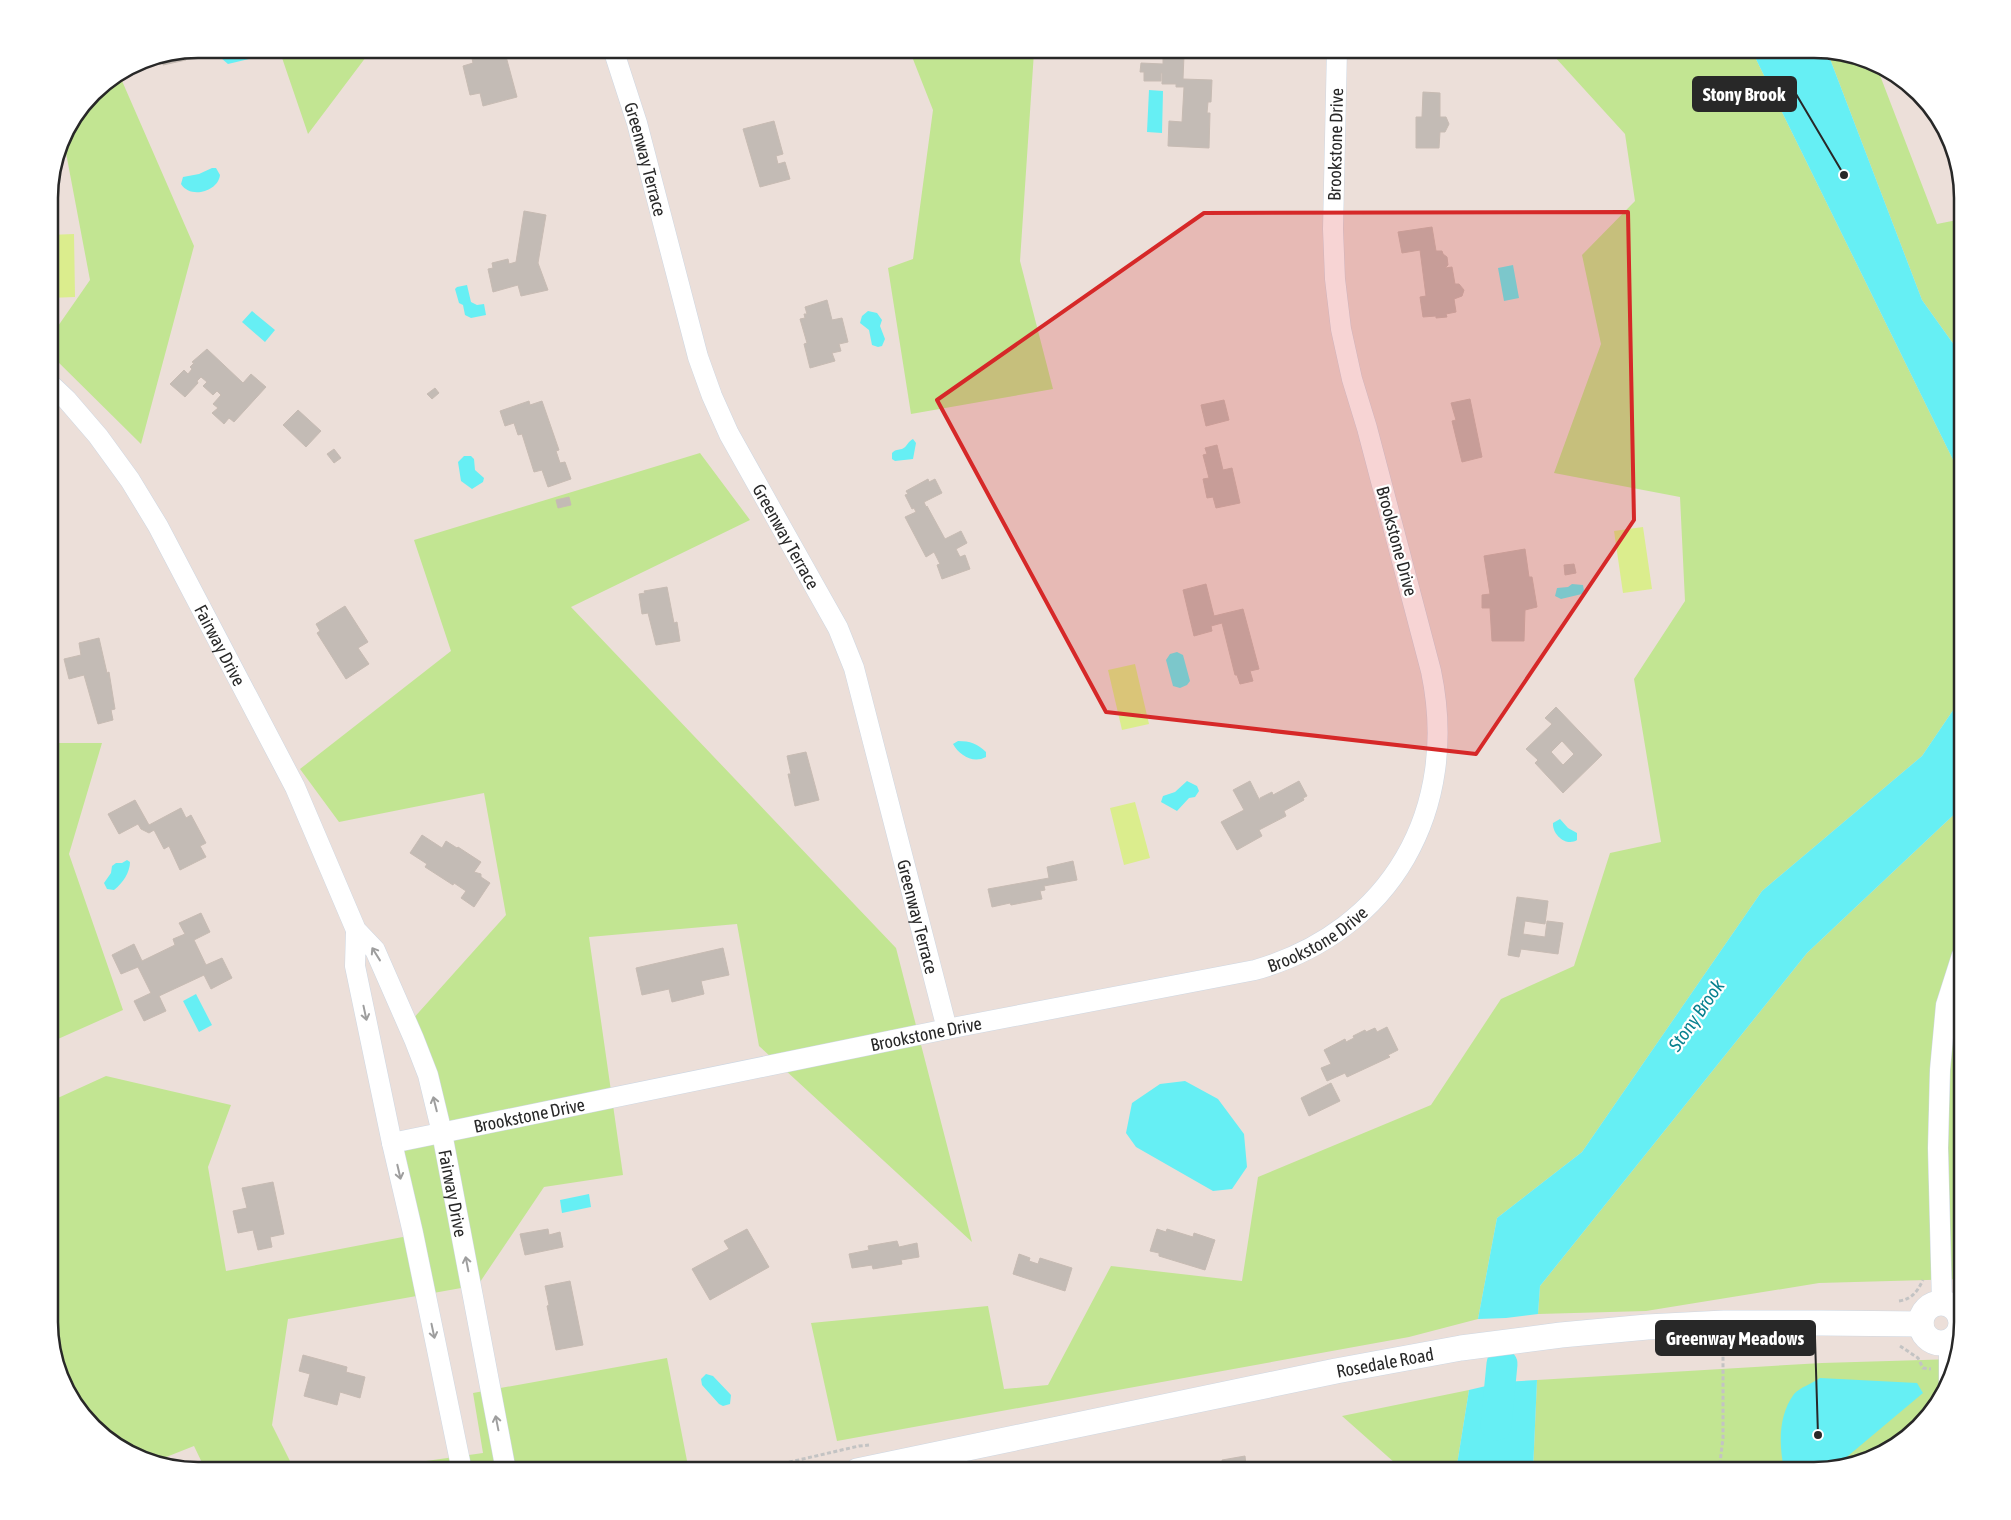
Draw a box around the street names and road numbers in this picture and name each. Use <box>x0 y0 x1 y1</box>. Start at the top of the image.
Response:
street label: Brookstone Drive <box>1323 88 1347 201</box>
street label: Greenway Terrace <box>620 99 671 218</box>
street label: Greenway Terrace <box>749 480 824 593</box>
street label: Brookstone Drive <box>1372 484 1422 598</box>
street label: Fairway Drive <box>191 601 250 689</box>
street label: Greenway Terrace <box>893 857 943 976</box>
street label: Brookstone Drive <box>1264 902 1372 976</box>
street label: Brookstone Drive <box>868 1012 983 1055</box>
street label: Brookstone Drive <box>472 1093 587 1136</box>
street label: Fairway Drive <box>435 1148 472 1239</box>
street label: Rosedale Road <box>1335 1343 1435 1381</box>

